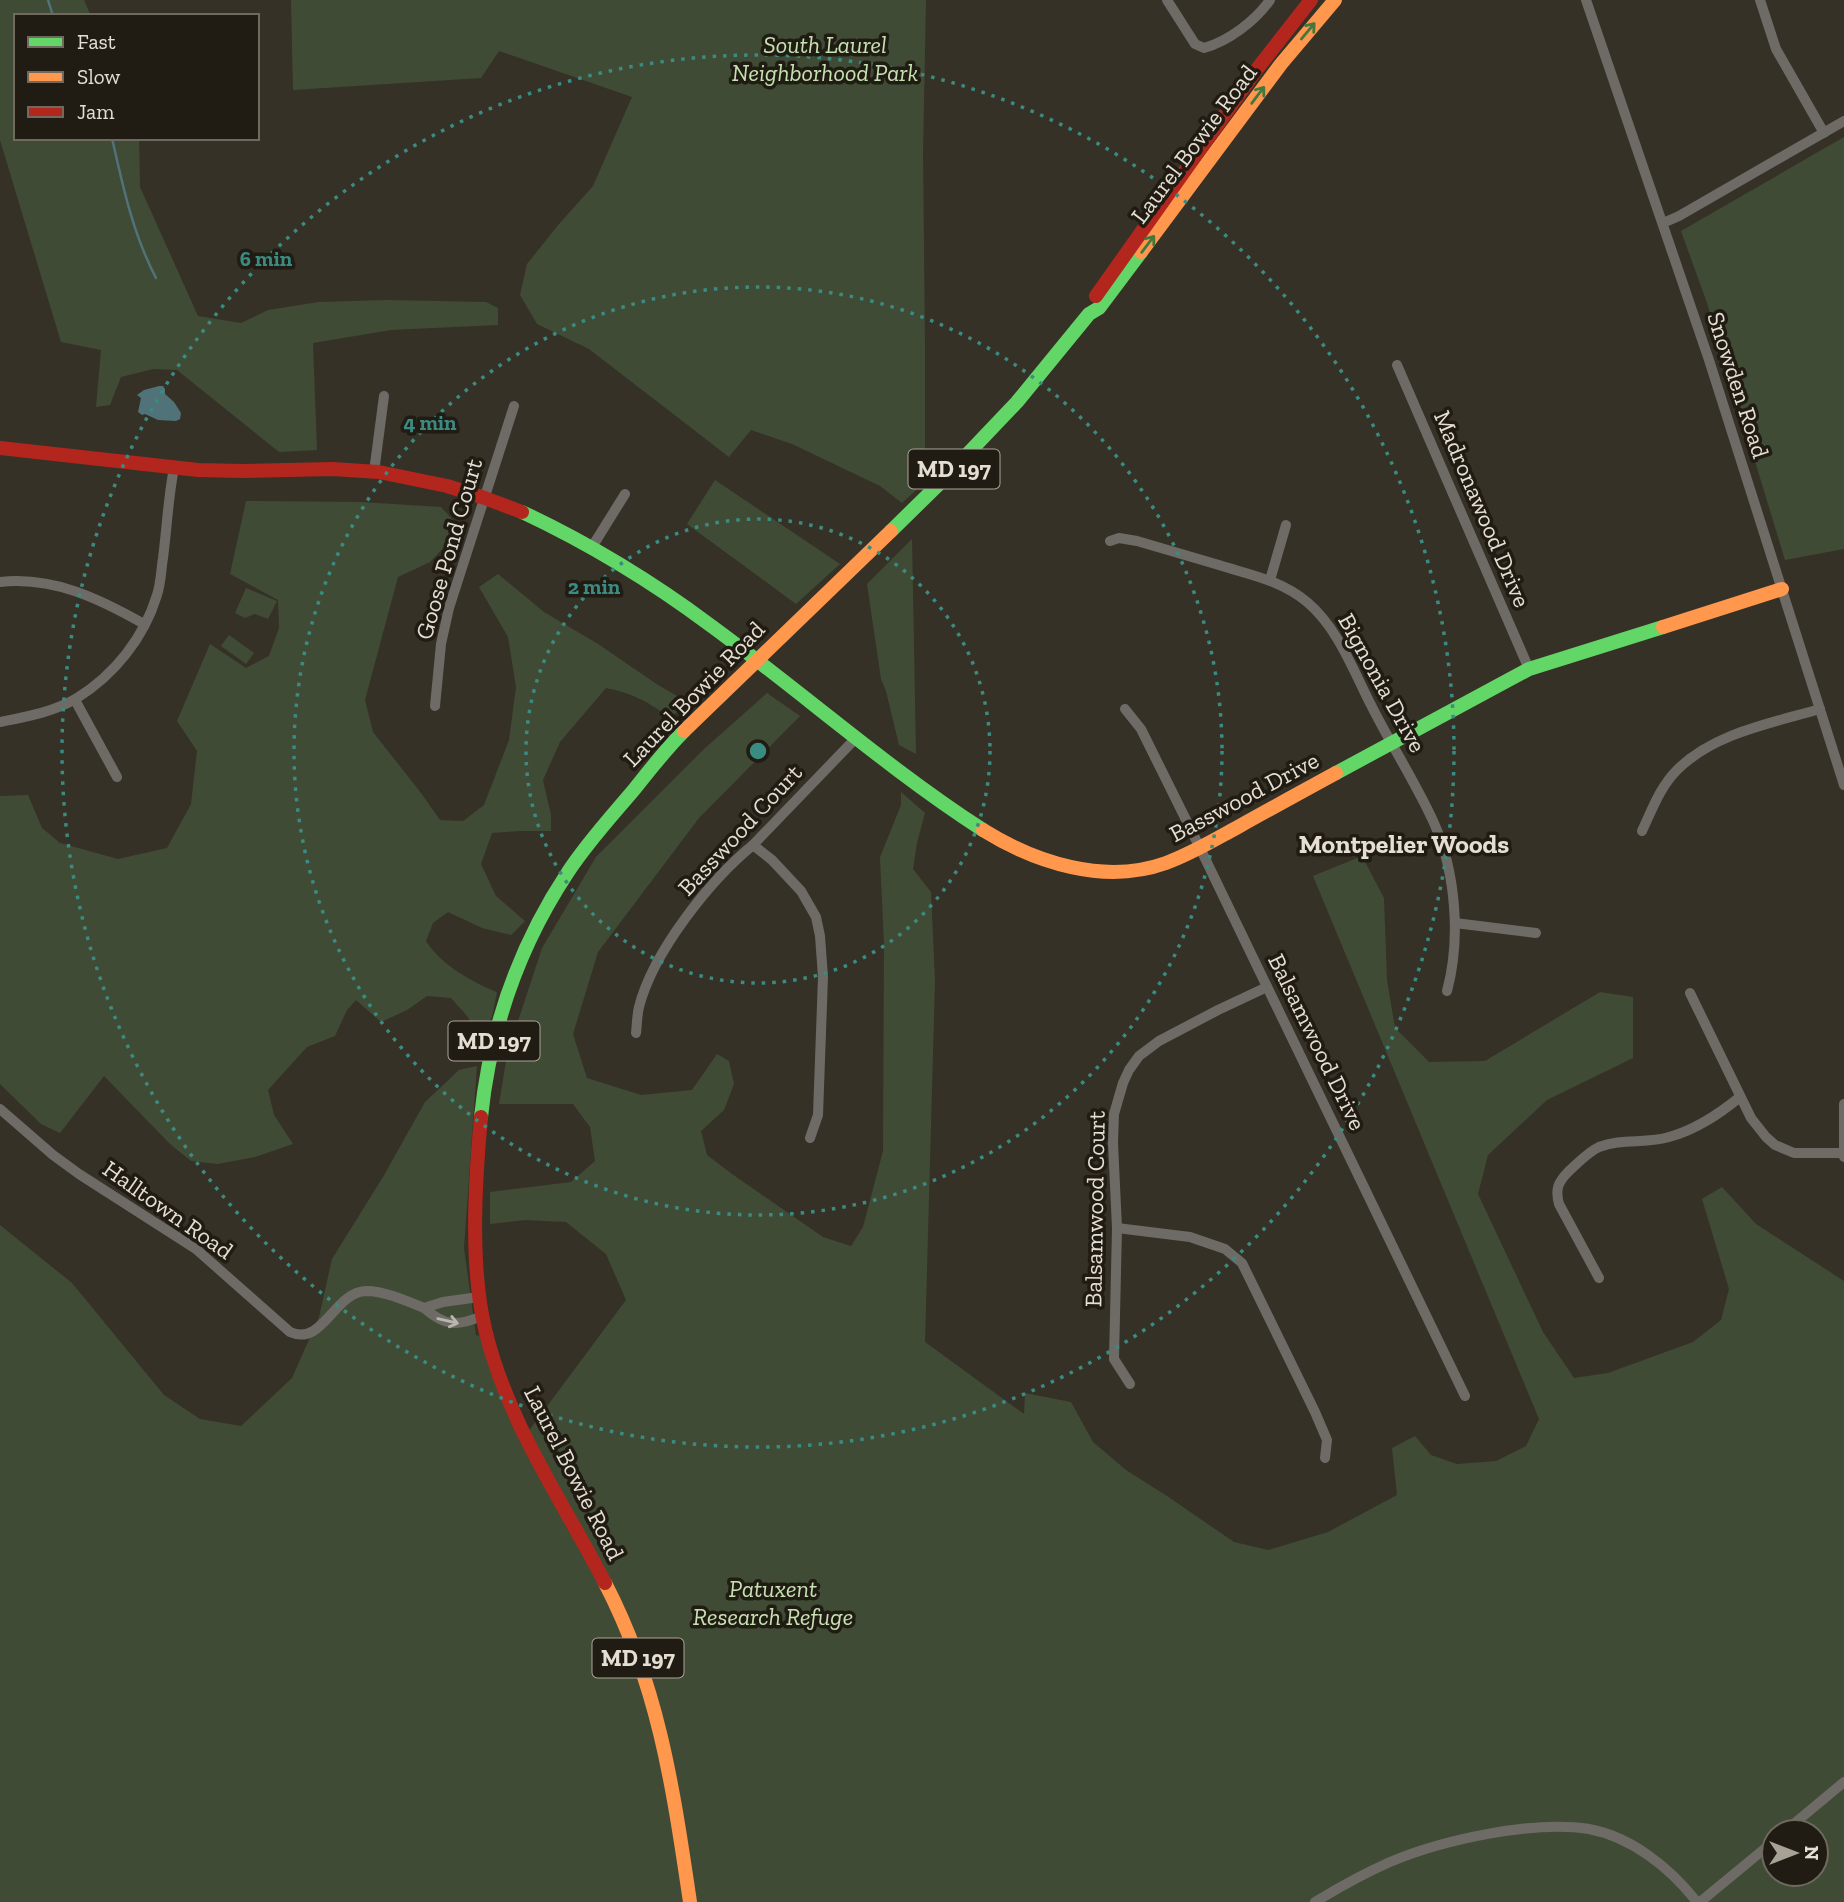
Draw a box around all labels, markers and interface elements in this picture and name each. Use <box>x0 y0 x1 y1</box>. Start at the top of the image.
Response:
legend <box>14 14 259 140</box>
one-way arrow <box>1300 23 1315 41</box>
text: Fast <box>77 29 116 54</box>
park label: South Laurel Neighborhood Park <box>732 30 918 87</box>
street label: Laurel Bowie Road <box>1124 59 1263 229</box>
text: Slow <box>77 64 120 89</box>
one-way arrow <box>1251 86 1265 105</box>
text: Jam <box>77 99 114 124</box>
one-way arrow <box>1141 235 1156 253</box>
text: 6 min <box>240 246 293 271</box>
street label: Snowden Road <box>1701 308 1776 462</box>
street label: Madronawood Drive <box>1428 406 1537 612</box>
text: 4 min <box>403 410 457 435</box>
road number: MD 197 <box>908 449 1000 489</box>
street label: Goose Pond Court <box>409 455 488 643</box>
text: 2 min <box>568 574 621 599</box>
street label: Bignonia Drive <box>1332 608 1433 757</box>
street label: Laurel Bowie Road <box>617 615 771 773</box>
centre of rings <box>746 739 770 763</box>
street label: Basswood Drive <box>1164 745 1323 848</box>
street label: Basswood Court <box>671 758 808 901</box>
district label: Montpelier Woods <box>1299 828 1509 860</box>
street label: Balsamwood Drive <box>1262 949 1373 1135</box>
road number: MD 197 <box>448 1022 540 1060</box>
street label: Balsamwood Court <box>1078 1110 1111 1307</box>
street label: Halltown Road <box>98 1154 239 1265</box>
one-way arrow <box>436 1315 459 1329</box>
street label: Laurel Bowie Road <box>518 1381 631 1565</box>
park label: Patuxent Research Refuge <box>693 1574 853 1631</box>
road number: MD 197 <box>592 1638 684 1678</box>
north arrow <box>1760 1818 1830 1888</box>
text: N <box>1800 1846 1823 1860</box>

